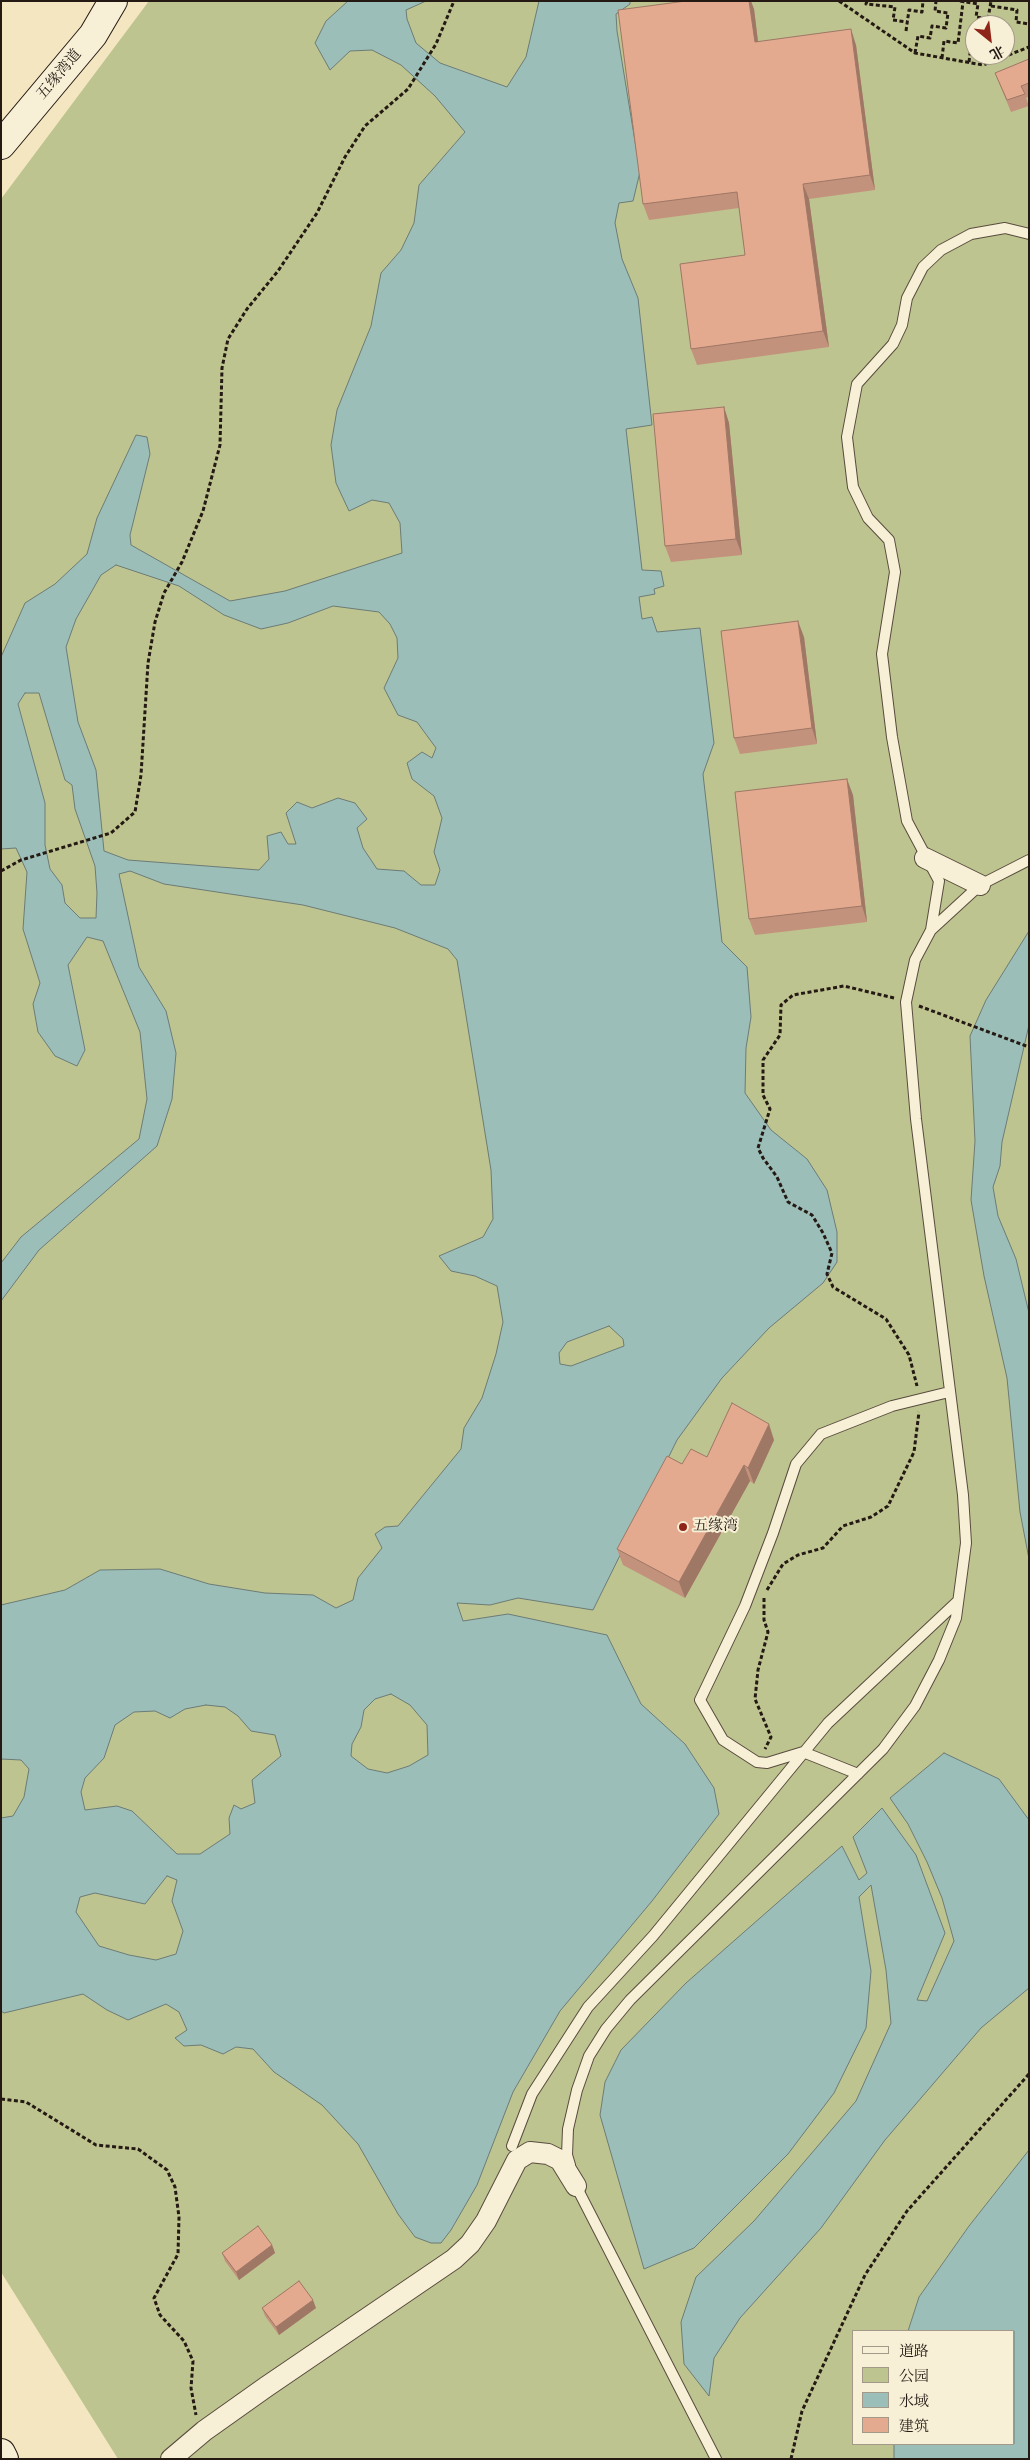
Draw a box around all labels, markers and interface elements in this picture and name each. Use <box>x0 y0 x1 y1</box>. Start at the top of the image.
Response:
north arrow <box>965 15 1015 65</box>
text: 北 <box>986 41 1007 64</box>
street label: 五缘湾道 <box>34 46 86 104</box>
place label: 五缘湾 <box>693 1518 738 1536</box>
marker: 五缘湾 <box>677 1521 689 1533</box>
legend <box>852 2330 1015 2445</box>
text: 道路 <box>899 2342 929 2361</box>
text: 公园 <box>899 2367 929 2386</box>
text: 水域 <box>899 2392 929 2411</box>
text: 建筑 <box>899 2417 929 2436</box>

